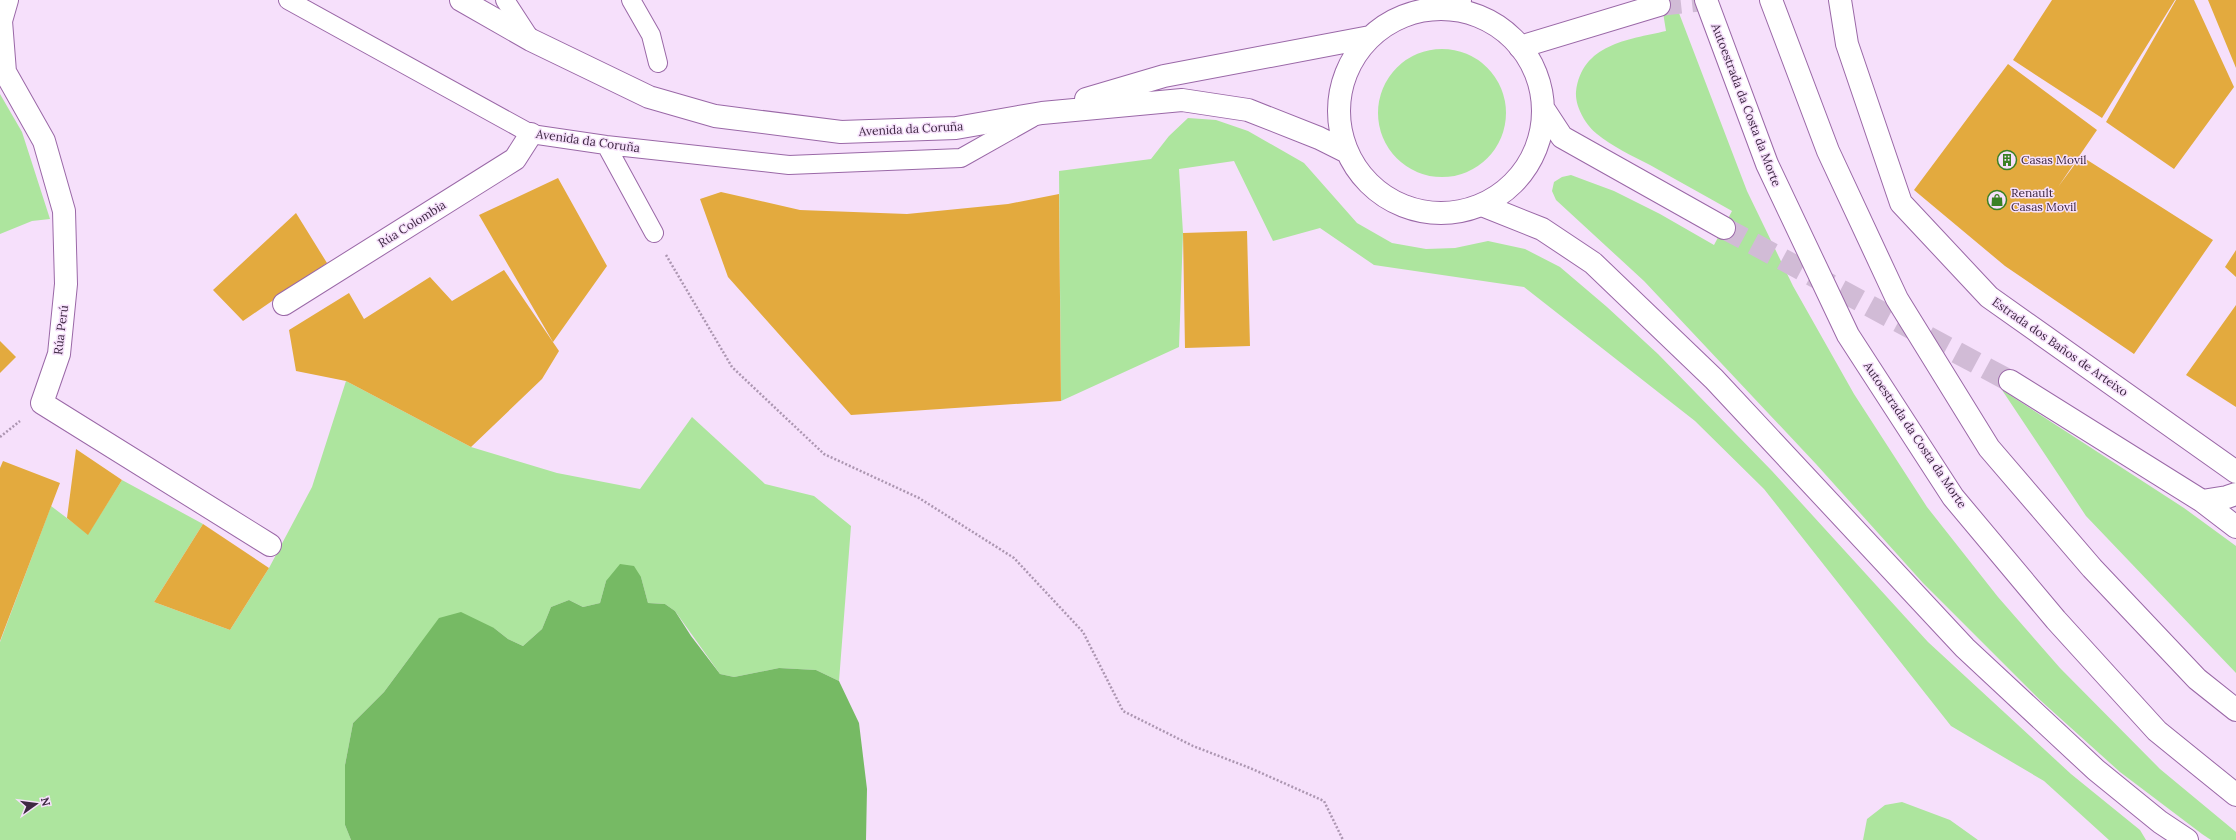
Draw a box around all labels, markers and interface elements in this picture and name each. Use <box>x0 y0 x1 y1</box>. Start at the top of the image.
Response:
street label: Autoestrada da Costa da Morte <box>1708 20 1785 189</box>
street label: Avenida da Coruña <box>857 118 964 139</box>
street label: Avenida da Coruña <box>534 126 641 155</box>
building icon: Casas Movil <box>1996 149 2018 171</box>
place label: Casas Movil <box>2021 152 2087 167</box>
place label: Renault Casas Movil <box>2011 185 2077 214</box>
shop icon: Renault Casas Movil <box>1986 189 2008 211</box>
street label: Rúa Colombia <box>375 197 448 250</box>
street label: Estrada dos Baños de Arteixo <box>1989 294 2131 399</box>
street label: Rúa Perú <box>50 304 71 356</box>
street label: Autoestrada da Costa da Morte <box>1860 358 1970 511</box>
north arrow <box>16 784 56 824</box>
text: N <box>38 796 54 808</box>

